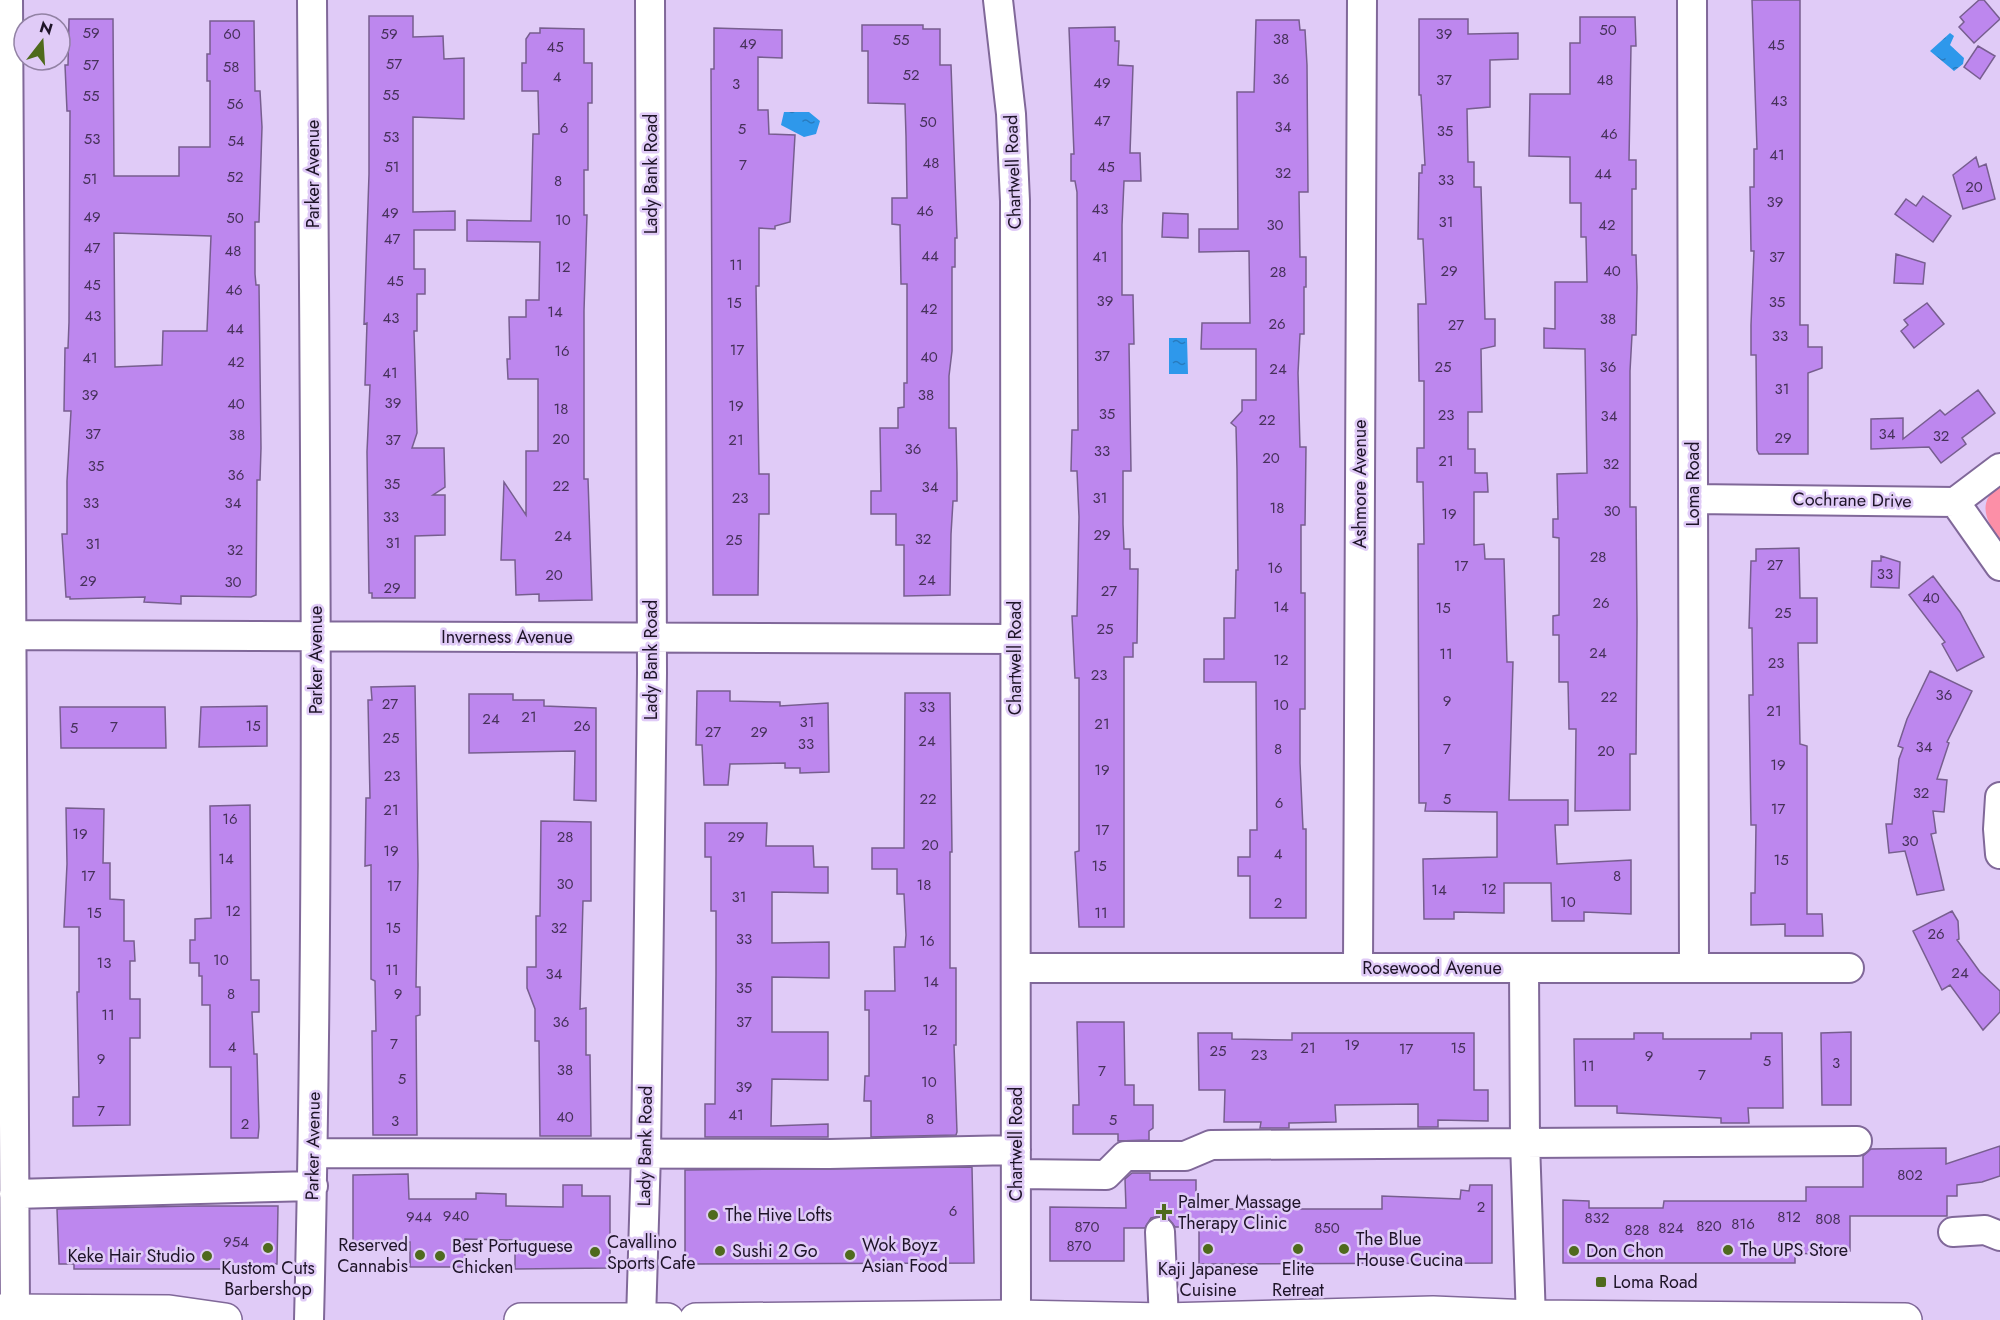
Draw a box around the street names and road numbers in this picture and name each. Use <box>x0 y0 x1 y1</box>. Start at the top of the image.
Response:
street label: Lady Bank Road <box>638 114 664 234</box>
street label: Chartwell Road <box>998 114 1028 230</box>
street label: Parker Avenue <box>300 120 326 228</box>
street label: Ashmore Avenue <box>1347 419 1373 549</box>
street label: Loma Road <box>1680 442 1706 526</box>
street label: Cochrane Drive <box>1792 486 1912 514</box>
street label: Lady Bank Road <box>638 600 664 720</box>
street label: Chartwell Road <box>1002 601 1028 715</box>
street label: Parker Avenue <box>303 606 329 714</box>
street label: Inverness Avenue <box>441 624 573 650</box>
street label: Rosewood Avenue <box>1362 955 1502 981</box>
street label: Lady Bank Road <box>631 1085 659 1207</box>
street label: Chartwell Road <box>1003 1087 1029 1201</box>
street label: Parker Avenue <box>299 1091 327 1201</box>

